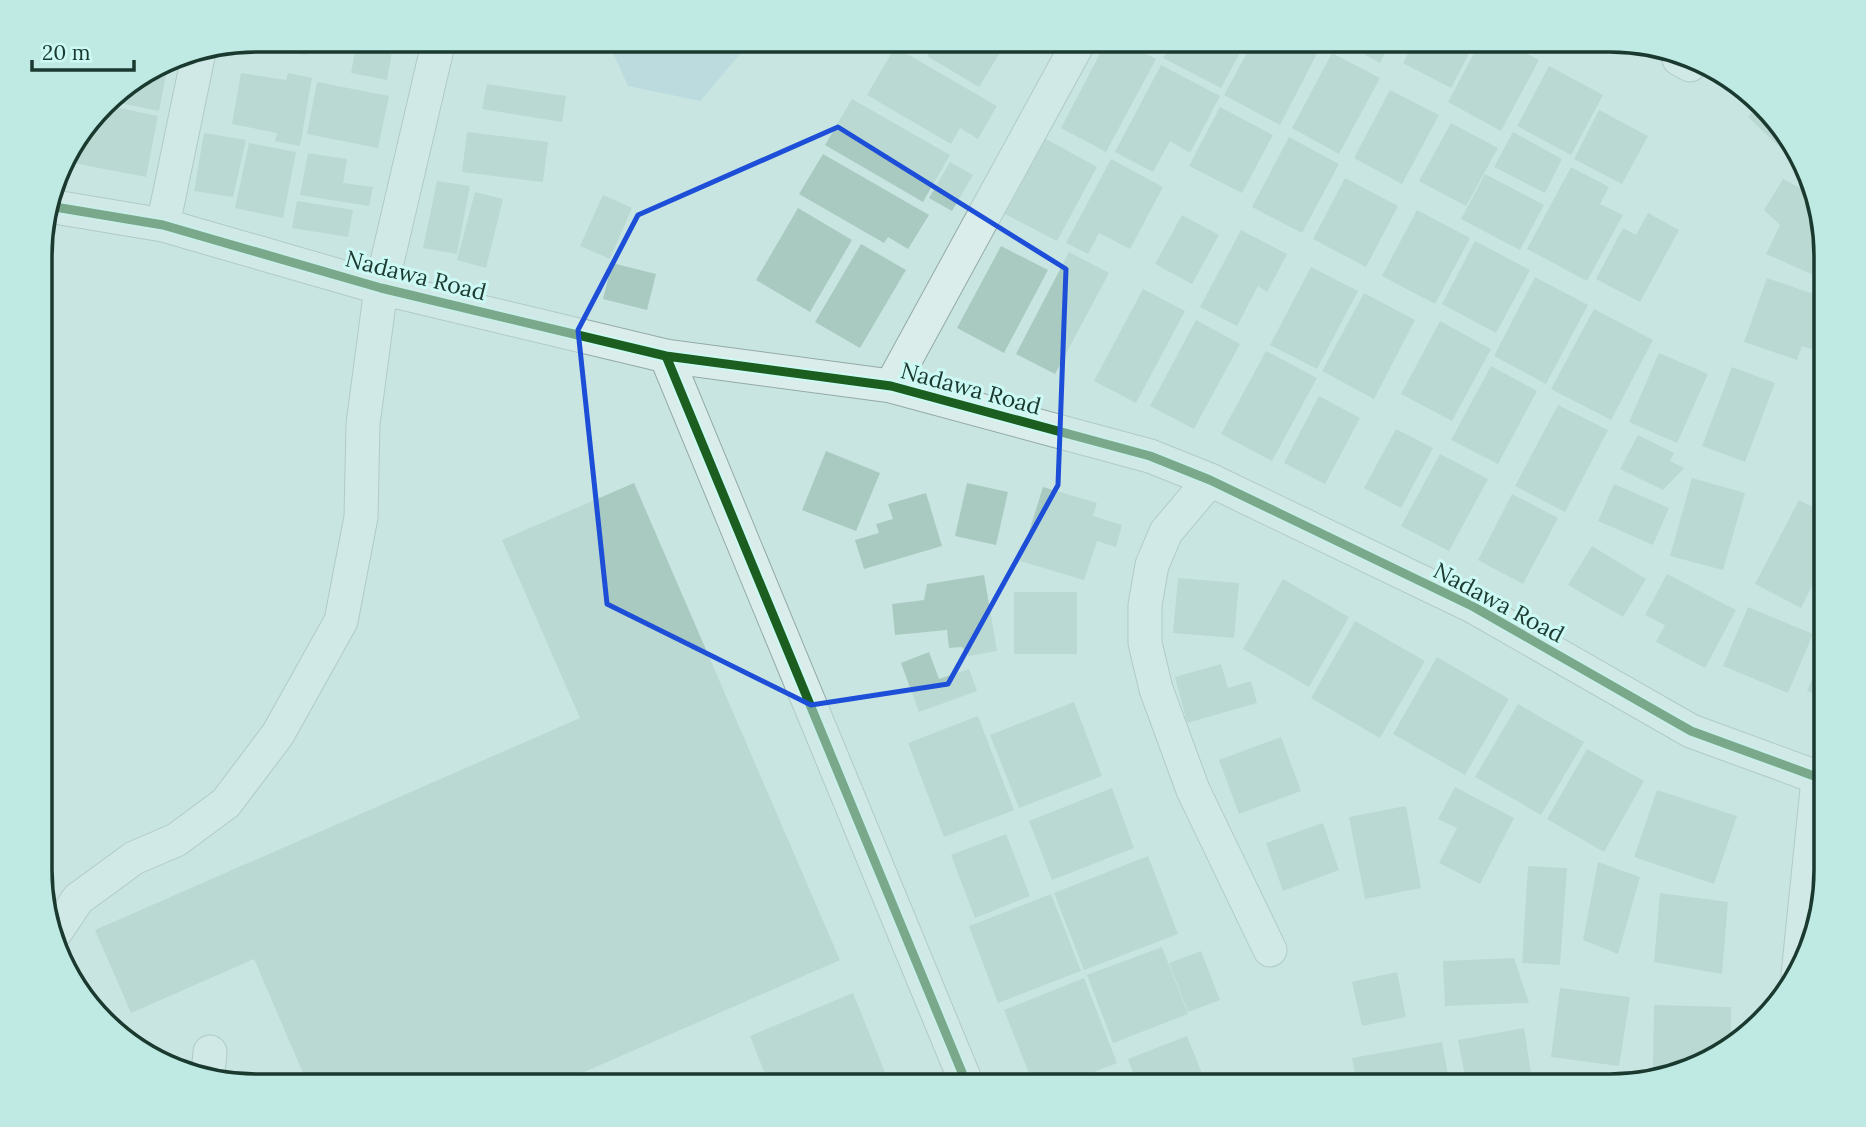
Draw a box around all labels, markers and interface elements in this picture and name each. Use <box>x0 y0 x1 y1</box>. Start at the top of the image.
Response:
scale bar <box>32 28 133 72</box>
text: 20 m <box>42 39 91 66</box>
street label: Nadawa Road <box>343 244 490 307</box>
street label: Nadawa Road <box>898 355 1045 421</box>
street label: Nadawa Road <box>1429 555 1570 649</box>

